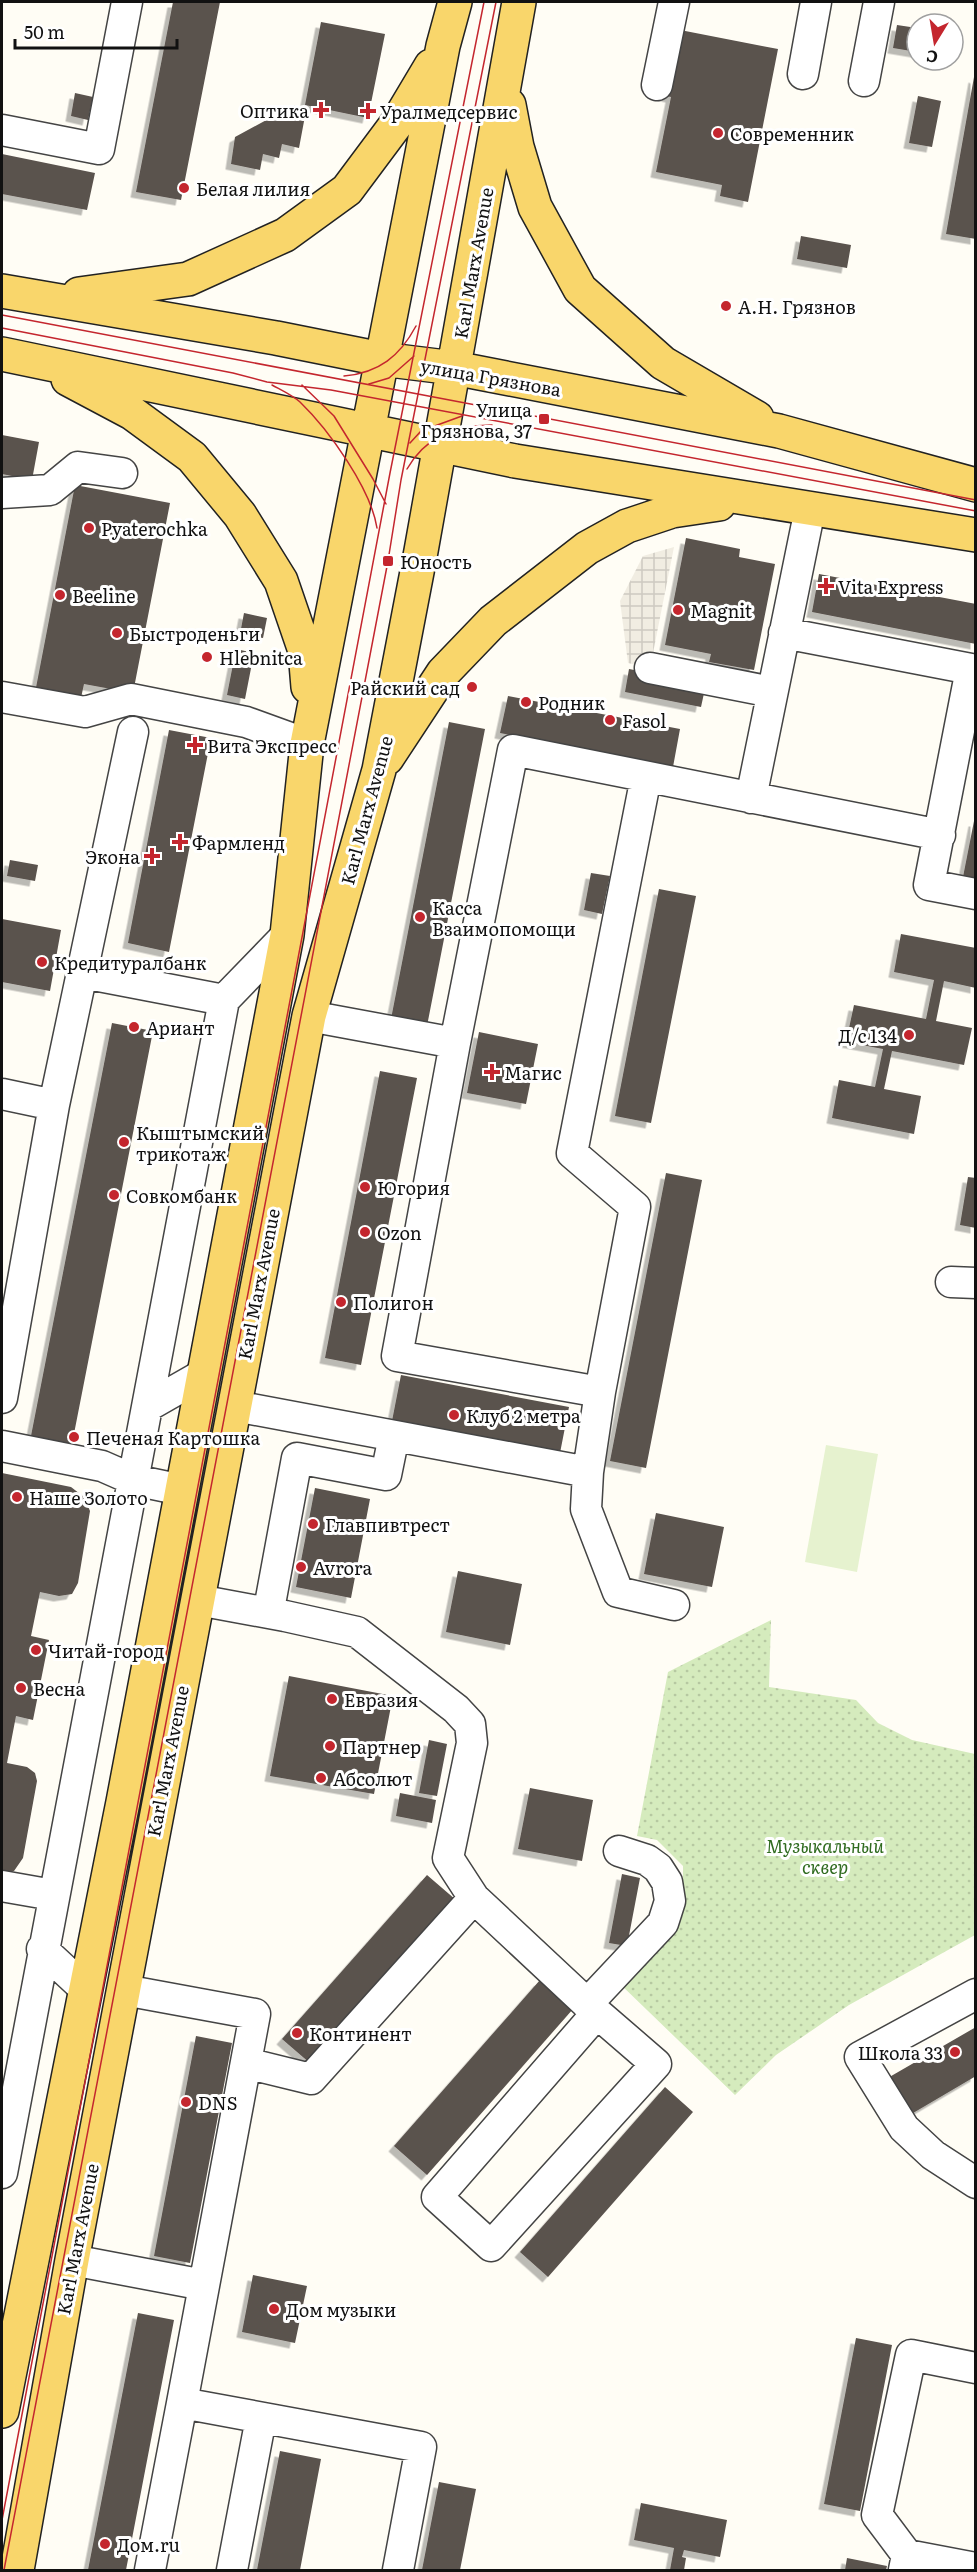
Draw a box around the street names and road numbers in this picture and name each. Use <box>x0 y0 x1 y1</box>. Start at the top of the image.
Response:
street label: Karl Marx Avenue <box>446 185 500 341</box>
street label: улица Грязнова <box>418 351 564 403</box>
street label: Karl Marx Avenue <box>333 732 399 888</box>
street label: Karl Marx Avenue <box>230 1206 286 1362</box>
street label: Karl Marx Avenue <box>139 1683 195 1839</box>
street label: Karl Marx Avenue <box>49 2161 105 2317</box>

